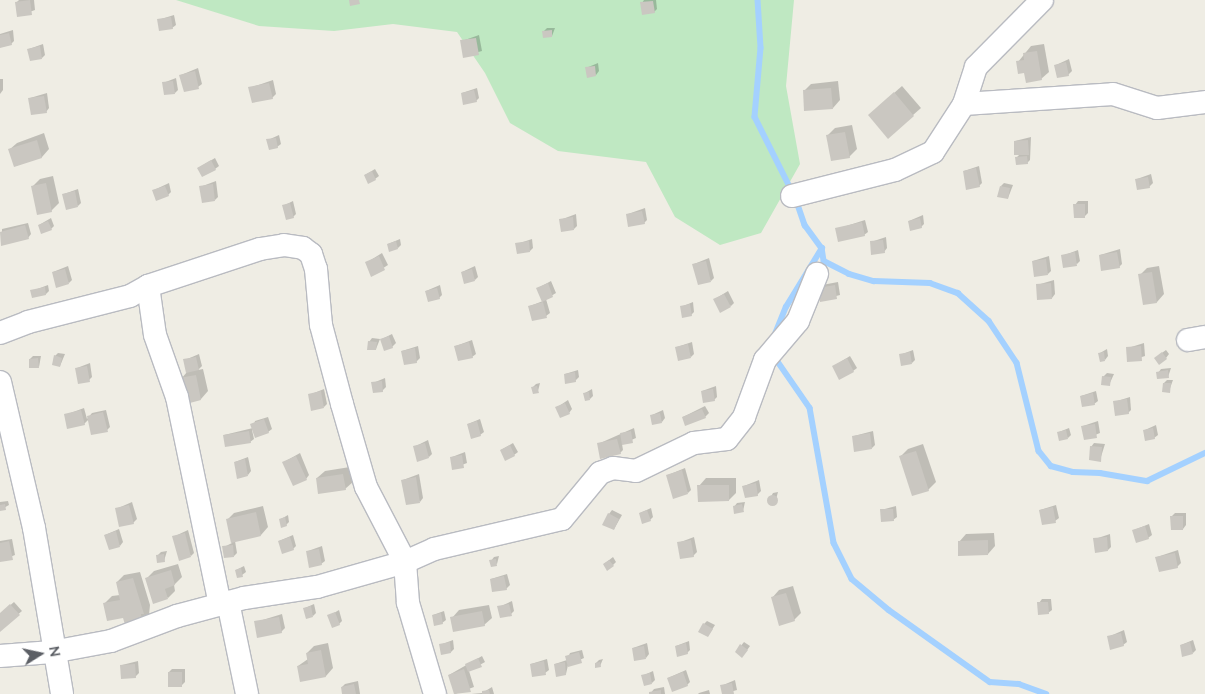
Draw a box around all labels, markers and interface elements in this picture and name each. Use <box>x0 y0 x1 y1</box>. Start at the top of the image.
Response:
north arrow <box>15 629 65 679</box>
text: N <box>45 645 65 658</box>

